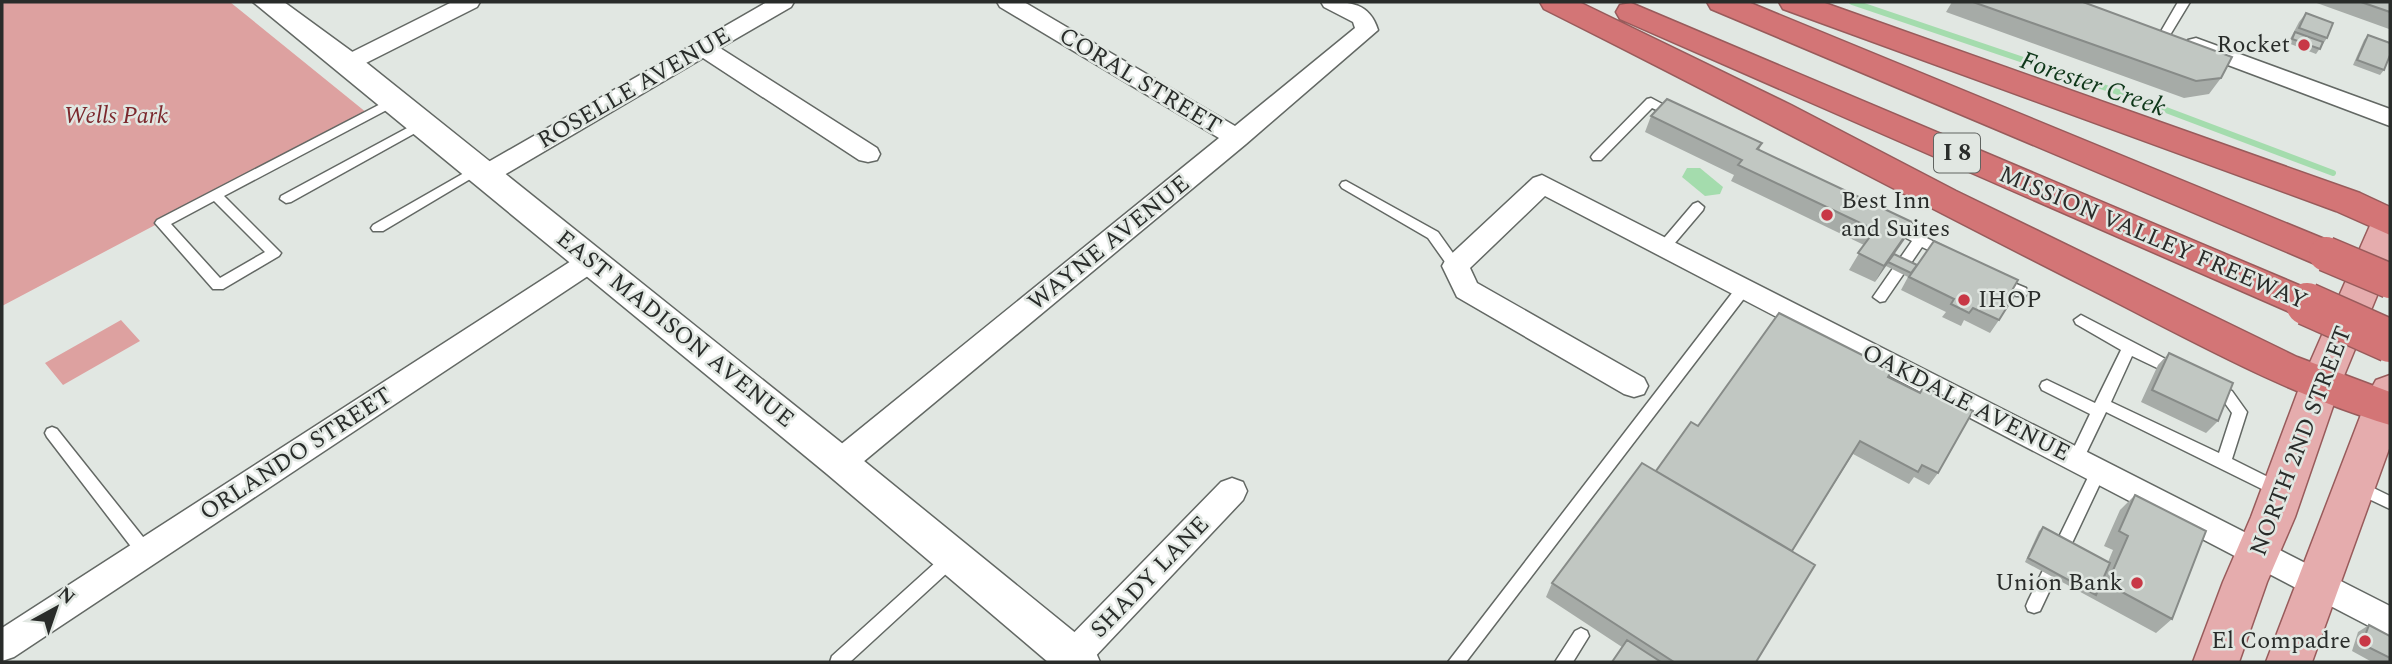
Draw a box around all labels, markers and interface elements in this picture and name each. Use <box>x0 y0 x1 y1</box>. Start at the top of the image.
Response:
street label: ROSELLE AVENUE <box>530 18 738 158</box>
street label: CORAL STREET <box>1052 18 1228 144</box>
place label: Rocket <box>2217 27 2290 63</box>
marker: Rocket <box>2296 37 2312 53</box>
water label: Forester Creek <box>2015 40 2171 128</box>
park label: Wells Park <box>64 98 168 134</box>
road number: I 8 <box>1934 134 1980 172</box>
street label: MISSION VALLEY FREEWAY <box>1993 157 2313 319</box>
street label: WAYNE AVENUE <box>1020 166 1198 320</box>
place label: Best Inn and Suites <box>1841 183 1950 247</box>
marker: Best Inn and Suites <box>1819 207 1835 223</box>
street label: EAST MADISON AVENUE <box>548 221 802 437</box>
place label: IHOP <box>1978 282 2041 318</box>
marker: IHOP <box>1956 292 1972 308</box>
street label: NORTH 2ND STREET <box>2241 321 2361 561</box>
street label: OAKDALE AVENUE <box>1856 335 2076 471</box>
street label: ORLANDO STREET <box>193 378 399 530</box>
street label: SHADY LANE <box>1082 508 1218 646</box>
place label: Union Bank <box>1995 565 2123 601</box>
north arrow <box>21 573 91 643</box>
marker: Union Bank <box>2129 575 2145 591</box>
text: N <box>51 580 81 612</box>
place label: El Compadre <box>2211 623 2351 659</box>
marker: El Compadre <box>2357 633 2373 649</box>

